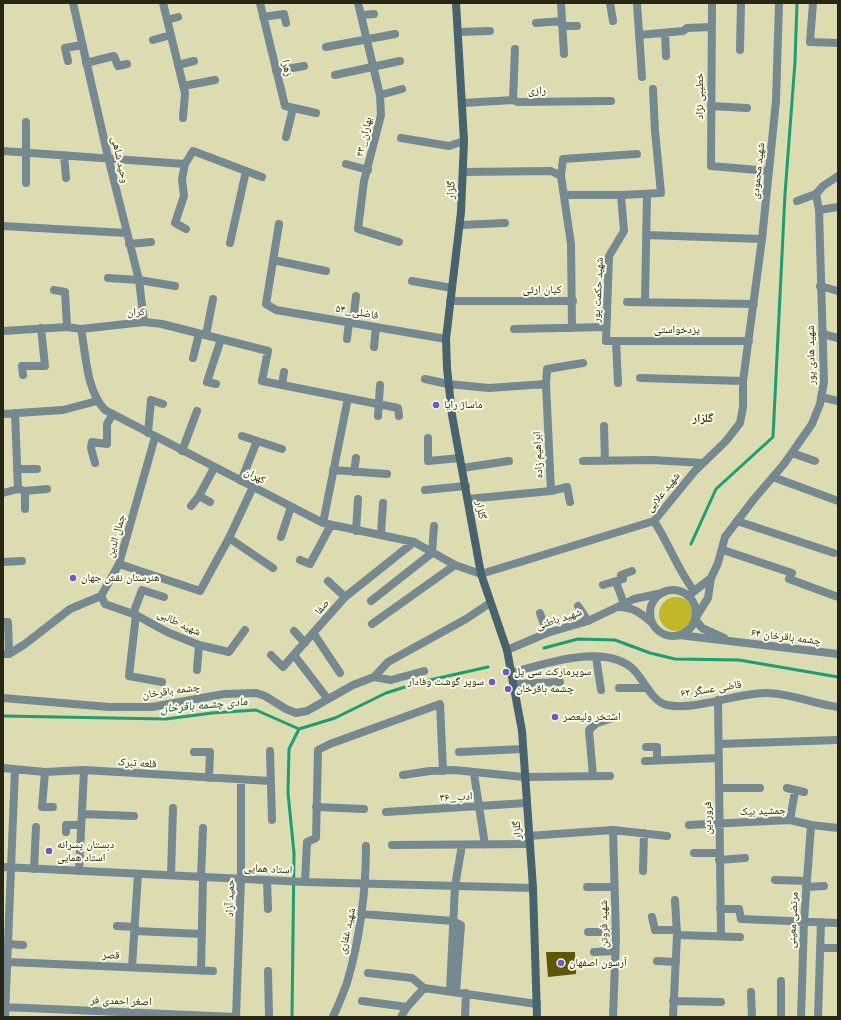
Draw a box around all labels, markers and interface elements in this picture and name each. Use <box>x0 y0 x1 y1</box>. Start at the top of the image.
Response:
street label: زهرا <box>279 58 295 78</box>
street label: خطیبی نژاد <box>693 73 707 119</box>
street label: رازی <box>528 84 546 98</box>
street label: ۲۳_بهاران <box>353 116 375 158</box>
street label: وحید شاهی <box>108 135 132 185</box>
street label: شهید محمودی <box>748 142 768 200</box>
street label: گلزار <box>444 180 458 200</box>
street label: شهید حکمت پور <box>590 257 606 323</box>
street label: کیان ارثی <box>523 283 561 297</box>
street label: ۵۴_فاضلی <box>334 302 380 322</box>
street label: کران <box>127 305 145 319</box>
street label: یزدخواستی <box>654 323 700 337</box>
street label: شهید هادی پور <box>804 325 818 385</box>
place label: ماساژ رایا <box>444 398 482 412</box>
marker: ماساژ رایا <box>431 400 441 410</box>
district label: گلزار <box>693 411 713 425</box>
street label: ابراهیم زاده <box>530 431 546 479</box>
street label: کهران <box>242 465 268 487</box>
street label: شهید علایی <box>643 470 683 514</box>
street label: گلزار <box>473 500 489 520</box>
street label: جمال الدین <box>104 513 128 559</box>
place label: هنرستان نقش جهان <box>81 571 160 585</box>
marker: هنرستان نقش جهان <box>68 573 78 583</box>
street label: صفا <box>312 597 332 617</box>
street label: شهید باطنی <box>534 605 584 633</box>
street label: شهید طالبی <box>155 607 203 639</box>
street label: چشمه باقرخان ۶۴ <box>750 626 822 648</box>
place label: سوپرمارکت سی پل <box>514 665 591 679</box>
marker: سوپرمارکت سی پل <box>501 667 511 677</box>
place label: سوپر گوشت وفادار <box>407 675 484 689</box>
marker: سوپر گوشت وفادار <box>487 677 497 687</box>
street label: قاضی عسگر ۶۲ <box>679 678 743 700</box>
street label: چشمه باقرخان <box>141 680 201 702</box>
place label: چشمه باقرخان <box>516 682 574 696</box>
marker: چشمه باقرخان <box>503 684 513 694</box>
water label: مادی چشمه باقرخان <box>160 694 248 716</box>
place label: استخر ولیعصر <box>563 710 621 724</box>
marker: استخر ولیعصر <box>550 712 560 722</box>
street label: قلعه تبرک <box>117 755 157 771</box>
street label: ۳۶_ادب <box>439 790 473 804</box>
street label: فروردین <box>701 801 715 835</box>
street label: جمشید بیک <box>740 804 786 818</box>
street label: گلزار <box>510 820 524 840</box>
place label: دبستان پسرانه استاد همایی <box>57 838 114 864</box>
marker: دبستان پسرانه استاد همایی <box>44 846 54 856</box>
street label: استاد همایی <box>243 861 293 877</box>
street label: حمید آزاد <box>223 879 237 917</box>
street label: مرتضی معینی <box>785 891 801 949</box>
street label: شهید فروتن <box>597 900 611 948</box>
street label: شهید غفاری <box>336 907 358 955</box>
street label: قصر <box>102 948 120 962</box>
place label: آرسون اصفهان <box>569 956 627 970</box>
marker: آرسون اصفهان <box>556 958 566 968</box>
street label: اصغر احمدی فر <box>90 993 152 1009</box>

